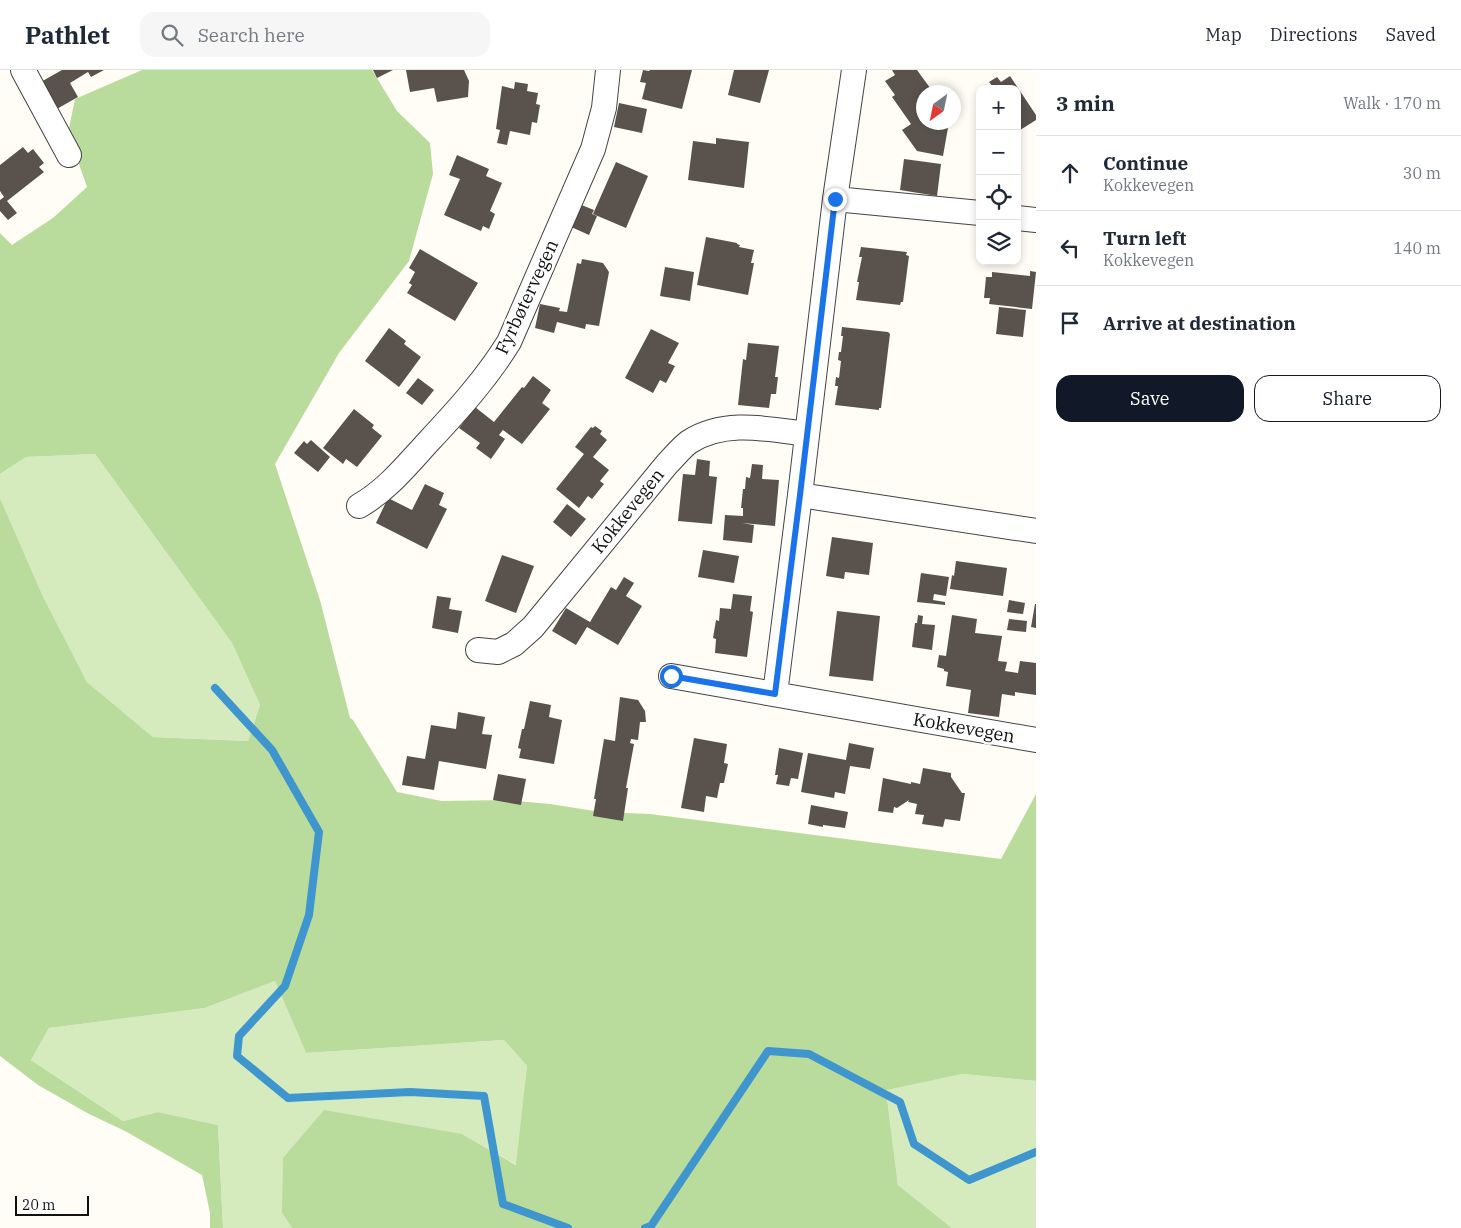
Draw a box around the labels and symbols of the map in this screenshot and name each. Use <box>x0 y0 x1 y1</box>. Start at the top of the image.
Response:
north arrow <box>916 85 961 130</box>
route end <box>824 188 847 211</box>
street label: Fyrbøtervegen <box>490 236 563 358</box>
street label: Kokkevegen <box>586 464 669 558</box>
route start <box>660 665 683 688</box>
street label: Kokkevegen <box>911 707 1017 748</box>
scale bar <box>15 1193 89 1216</box>

